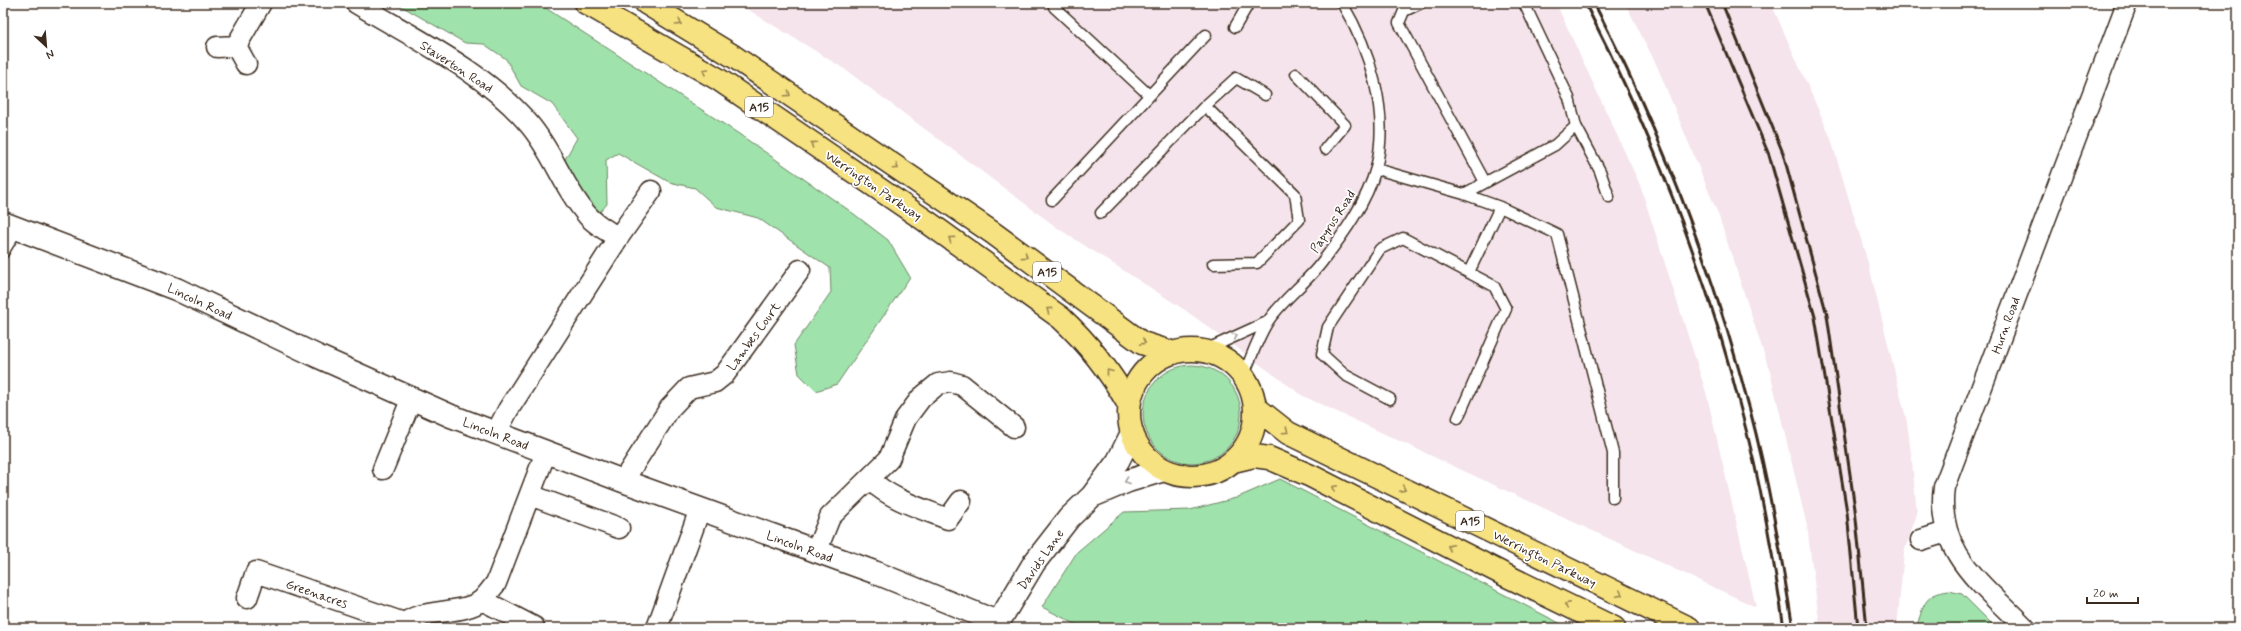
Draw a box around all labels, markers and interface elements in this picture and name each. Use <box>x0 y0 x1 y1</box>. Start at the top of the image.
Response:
one-way arrow <box>675 19 682 26</box>
north arrow <box>26 26 66 66</box>
street label: Staverton Road <box>416 37 496 97</box>
text: N <box>44 46 56 62</box>
one-way arrow <box>702 69 709 76</box>
one-way arrow <box>784 89 791 96</box>
road number: A15 <box>745 97 773 117</box>
one-way arrow <box>810 141 817 149</box>
street label: Werrington Parkway <box>820 148 925 227</box>
one-way arrow <box>891 162 898 169</box>
street label: Papyrus Road <box>1307 187 1360 256</box>
one-way arrow <box>948 236 955 244</box>
one-way arrow <box>1020 251 1027 258</box>
road number: A15 <box>1033 262 1061 282</box>
street label: Lincoln Road <box>164 280 235 325</box>
street label: Hurn Road <box>1988 295 2025 356</box>
street label: Lambes Court <box>724 299 785 375</box>
one-way arrow <box>1047 308 1054 315</box>
one-way arrow <box>1231 333 1238 341</box>
one-way arrow <box>1138 337 1146 345</box>
one-way arrow <box>1107 369 1114 376</box>
street label: Lincoln Road <box>460 414 531 455</box>
one-way arrow <box>1282 426 1289 434</box>
one-way arrow <box>1124 477 1131 485</box>
one-way arrow <box>1398 484 1406 491</box>
one-way arrow <box>1331 485 1339 493</box>
road number: A15 <box>1456 511 1484 531</box>
street label: Davids Lane <box>1014 526 1068 594</box>
street label: Werrington Parkway <box>1489 527 1599 594</box>
street label: Lincoln Road <box>764 528 835 567</box>
one-way arrow <box>1447 544 1454 552</box>
street label: Greenacres <box>283 576 350 613</box>
scale bar <box>2087 579 2138 605</box>
text: 20 m <box>2093 586 2119 602</box>
one-way arrow <box>1616 590 1623 597</box>
one-way arrow <box>1563 602 1571 610</box>

